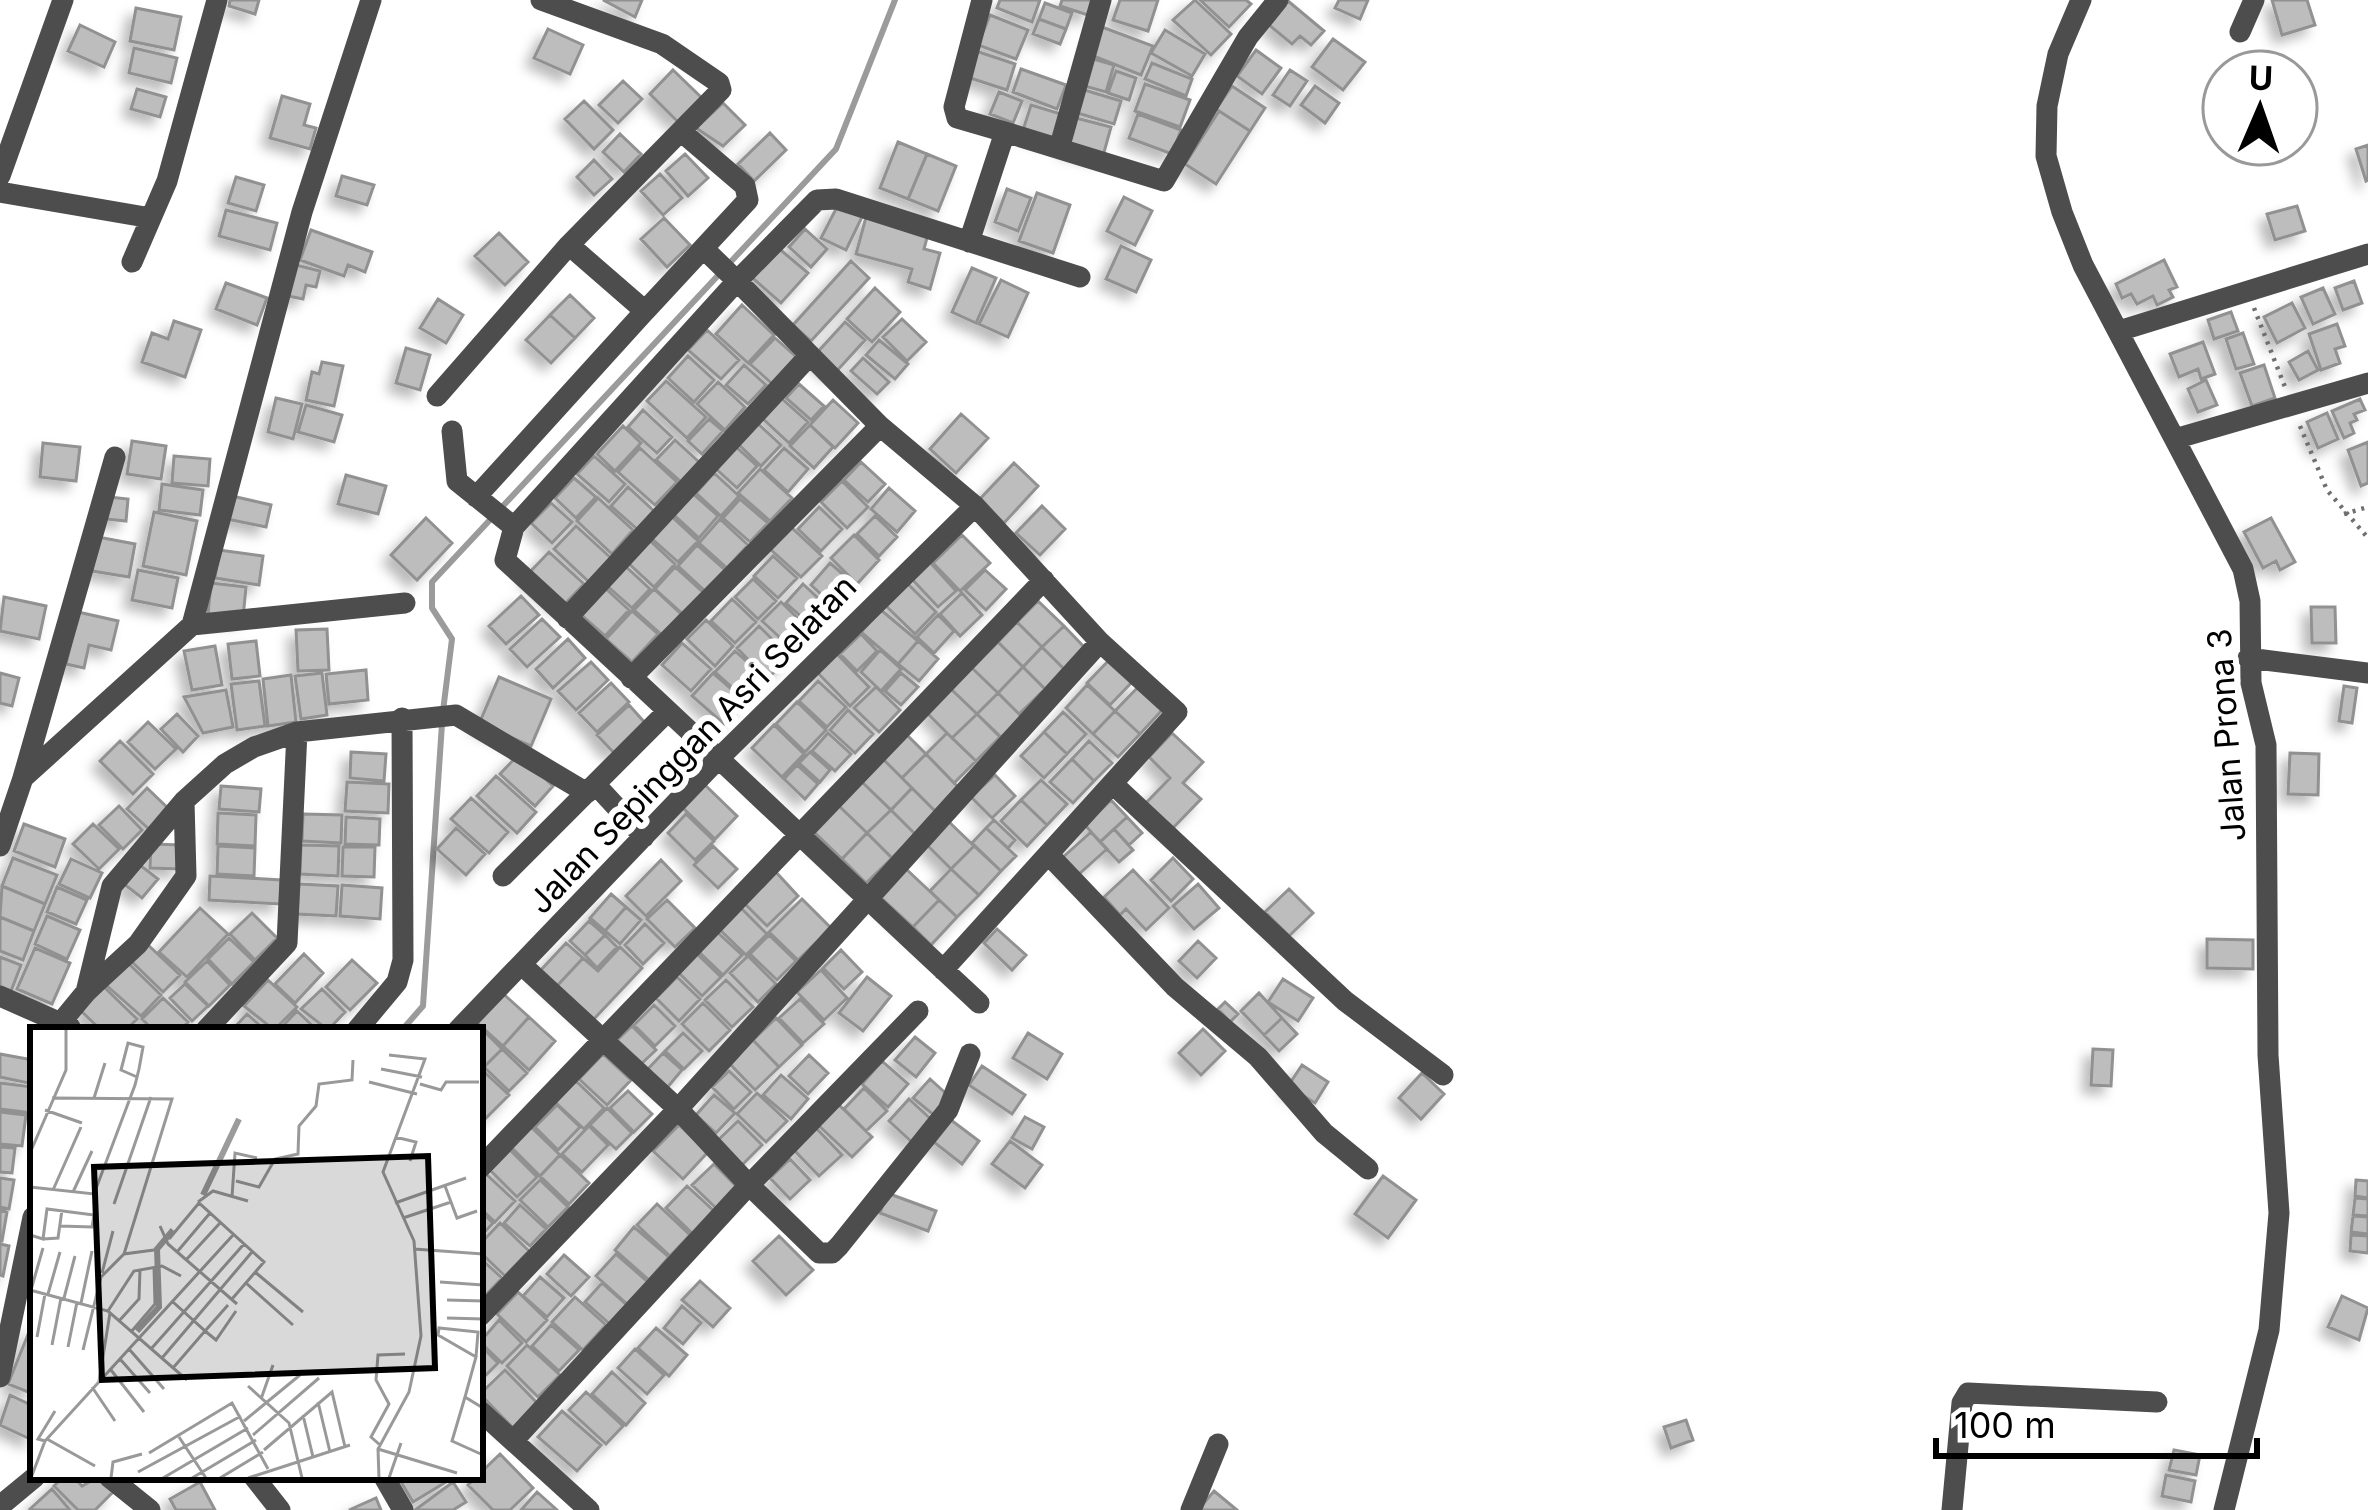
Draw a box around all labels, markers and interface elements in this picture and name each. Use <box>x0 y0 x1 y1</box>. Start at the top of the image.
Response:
north arrow <box>2200 48 2320 168</box>
text: U <box>2248 58 2274 98</box>
street label: Jalan Sepinggan Asri Selatan <box>520 566 864 922</box>
street label: Jalan Prona 3 <box>2199 627 2253 843</box>
inset map <box>30 1027 483 1480</box>
scale bar <box>1936 1384 2257 1458</box>
text: 100 m <box>1954 1403 2056 1447</box>

